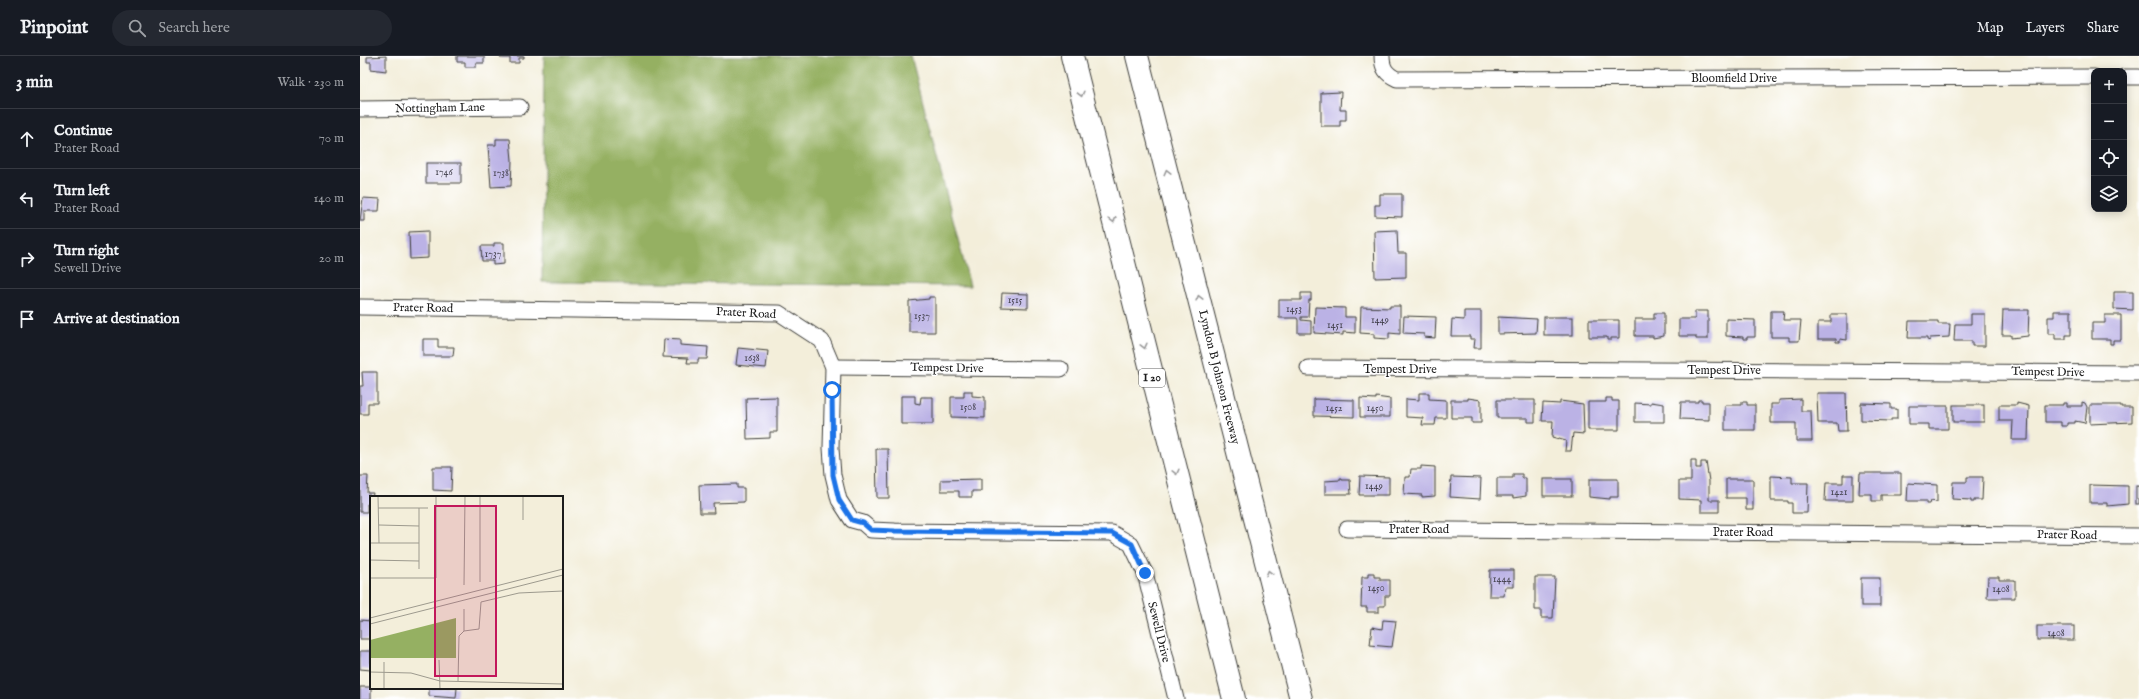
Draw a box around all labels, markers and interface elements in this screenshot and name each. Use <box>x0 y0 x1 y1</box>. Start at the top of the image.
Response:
search box <box>112 10 392 46</box>
text: Pinpoint <box>20 16 88 40</box>
icon: search <box>126 17 148 39</box>
text: Search here <box>158 18 230 37</box>
text: Map <box>1977 19 2004 37</box>
text: Layers <box>2026 19 2065 37</box>
text: Share <box>2087 19 2119 37</box>
map controls <box>2091 68 2127 212</box>
button: + <box>2091 68 2127 104</box>
street label: Bloomfield Drive <box>1691 71 1778 86</box>
text: 3 min <box>16 72 53 93</box>
text: Walk · 230 m <box>278 74 344 91</box>
one-way arrow <box>1077 91 1085 97</box>
street label: Nottingham Lane <box>395 100 486 116</box>
button: − <box>2091 104 2127 140</box>
text: Continue <box>54 121 112 140</box>
icon: ahead <box>16 128 38 150</box>
text: 70 m <box>319 130 344 147</box>
text: Prater Road <box>54 140 119 157</box>
button: locate <box>2091 140 2127 176</box>
house number: 1746 <box>435 166 454 179</box>
house number: 1738 <box>493 167 509 180</box>
one-way arrow <box>1163 169 1172 176</box>
button: layers <box>2091 176 2127 212</box>
text: Turn left <box>54 181 110 200</box>
icon: left <box>16 188 38 210</box>
text: 140 m <box>314 190 344 207</box>
text: Prater Road <box>54 200 119 217</box>
one-way arrow <box>1108 217 1116 223</box>
text: Turn right <box>54 241 119 260</box>
icon: right <box>16 248 38 270</box>
house number: 1737 <box>485 248 502 261</box>
text: 20 m <box>319 250 344 267</box>
text: Sewell Drive <box>54 260 121 277</box>
house number: 1515 <box>1008 294 1023 307</box>
one-way arrow <box>1195 295 1204 302</box>
street label: Prater Road <box>393 300 454 316</box>
house number: 1453 <box>1286 303 1302 316</box>
street label: Prater Road <box>715 304 777 322</box>
icon: arrive <box>16 308 38 330</box>
street label: Lyndon B Johnson Freeway <box>1194 308 1243 446</box>
text: Arrive at destination <box>54 309 180 328</box>
house number: 1537 <box>914 310 930 323</box>
house number: 1449 <box>1371 314 1389 327</box>
house number: 1451 <box>1327 319 1343 332</box>
one-way arrow <box>1139 342 1148 349</box>
house number: 1638 <box>744 352 760 365</box>
street label: Tempest Drive <box>910 360 984 377</box>
street label: Tempest Drive <box>1363 362 1437 378</box>
street label: Tempest Drive <box>1687 363 1761 379</box>
street label: Tempest Drive <box>2011 364 2085 381</box>
road number: I 20 <box>1139 369 1165 387</box>
route start <box>823 381 841 399</box>
house number: 1508 <box>960 401 976 414</box>
house number: 1452 <box>1326 402 1343 415</box>
house number: 1450 <box>1366 402 1384 415</box>
one-way arrow <box>1171 468 1180 475</box>
house number: 1449 <box>1365 480 1383 493</box>
house number: 1421 <box>1830 486 1848 499</box>
inset map <box>370 496 563 689</box>
street label: Prater Road <box>1389 522 1450 537</box>
street label: Prater Road <box>1713 525 1774 540</box>
street label: Prater Road <box>2037 527 2098 543</box>
route end <box>1136 564 1154 582</box>
one-way arrow <box>1265 570 1274 577</box>
house number: 1444 <box>1493 573 1511 586</box>
house number: 1450 <box>1367 582 1385 595</box>
house number: 1408 <box>1992 583 2010 596</box>
street label: Sewell Drive <box>1144 600 1174 664</box>
house number: 1408 <box>2047 627 2065 640</box>

